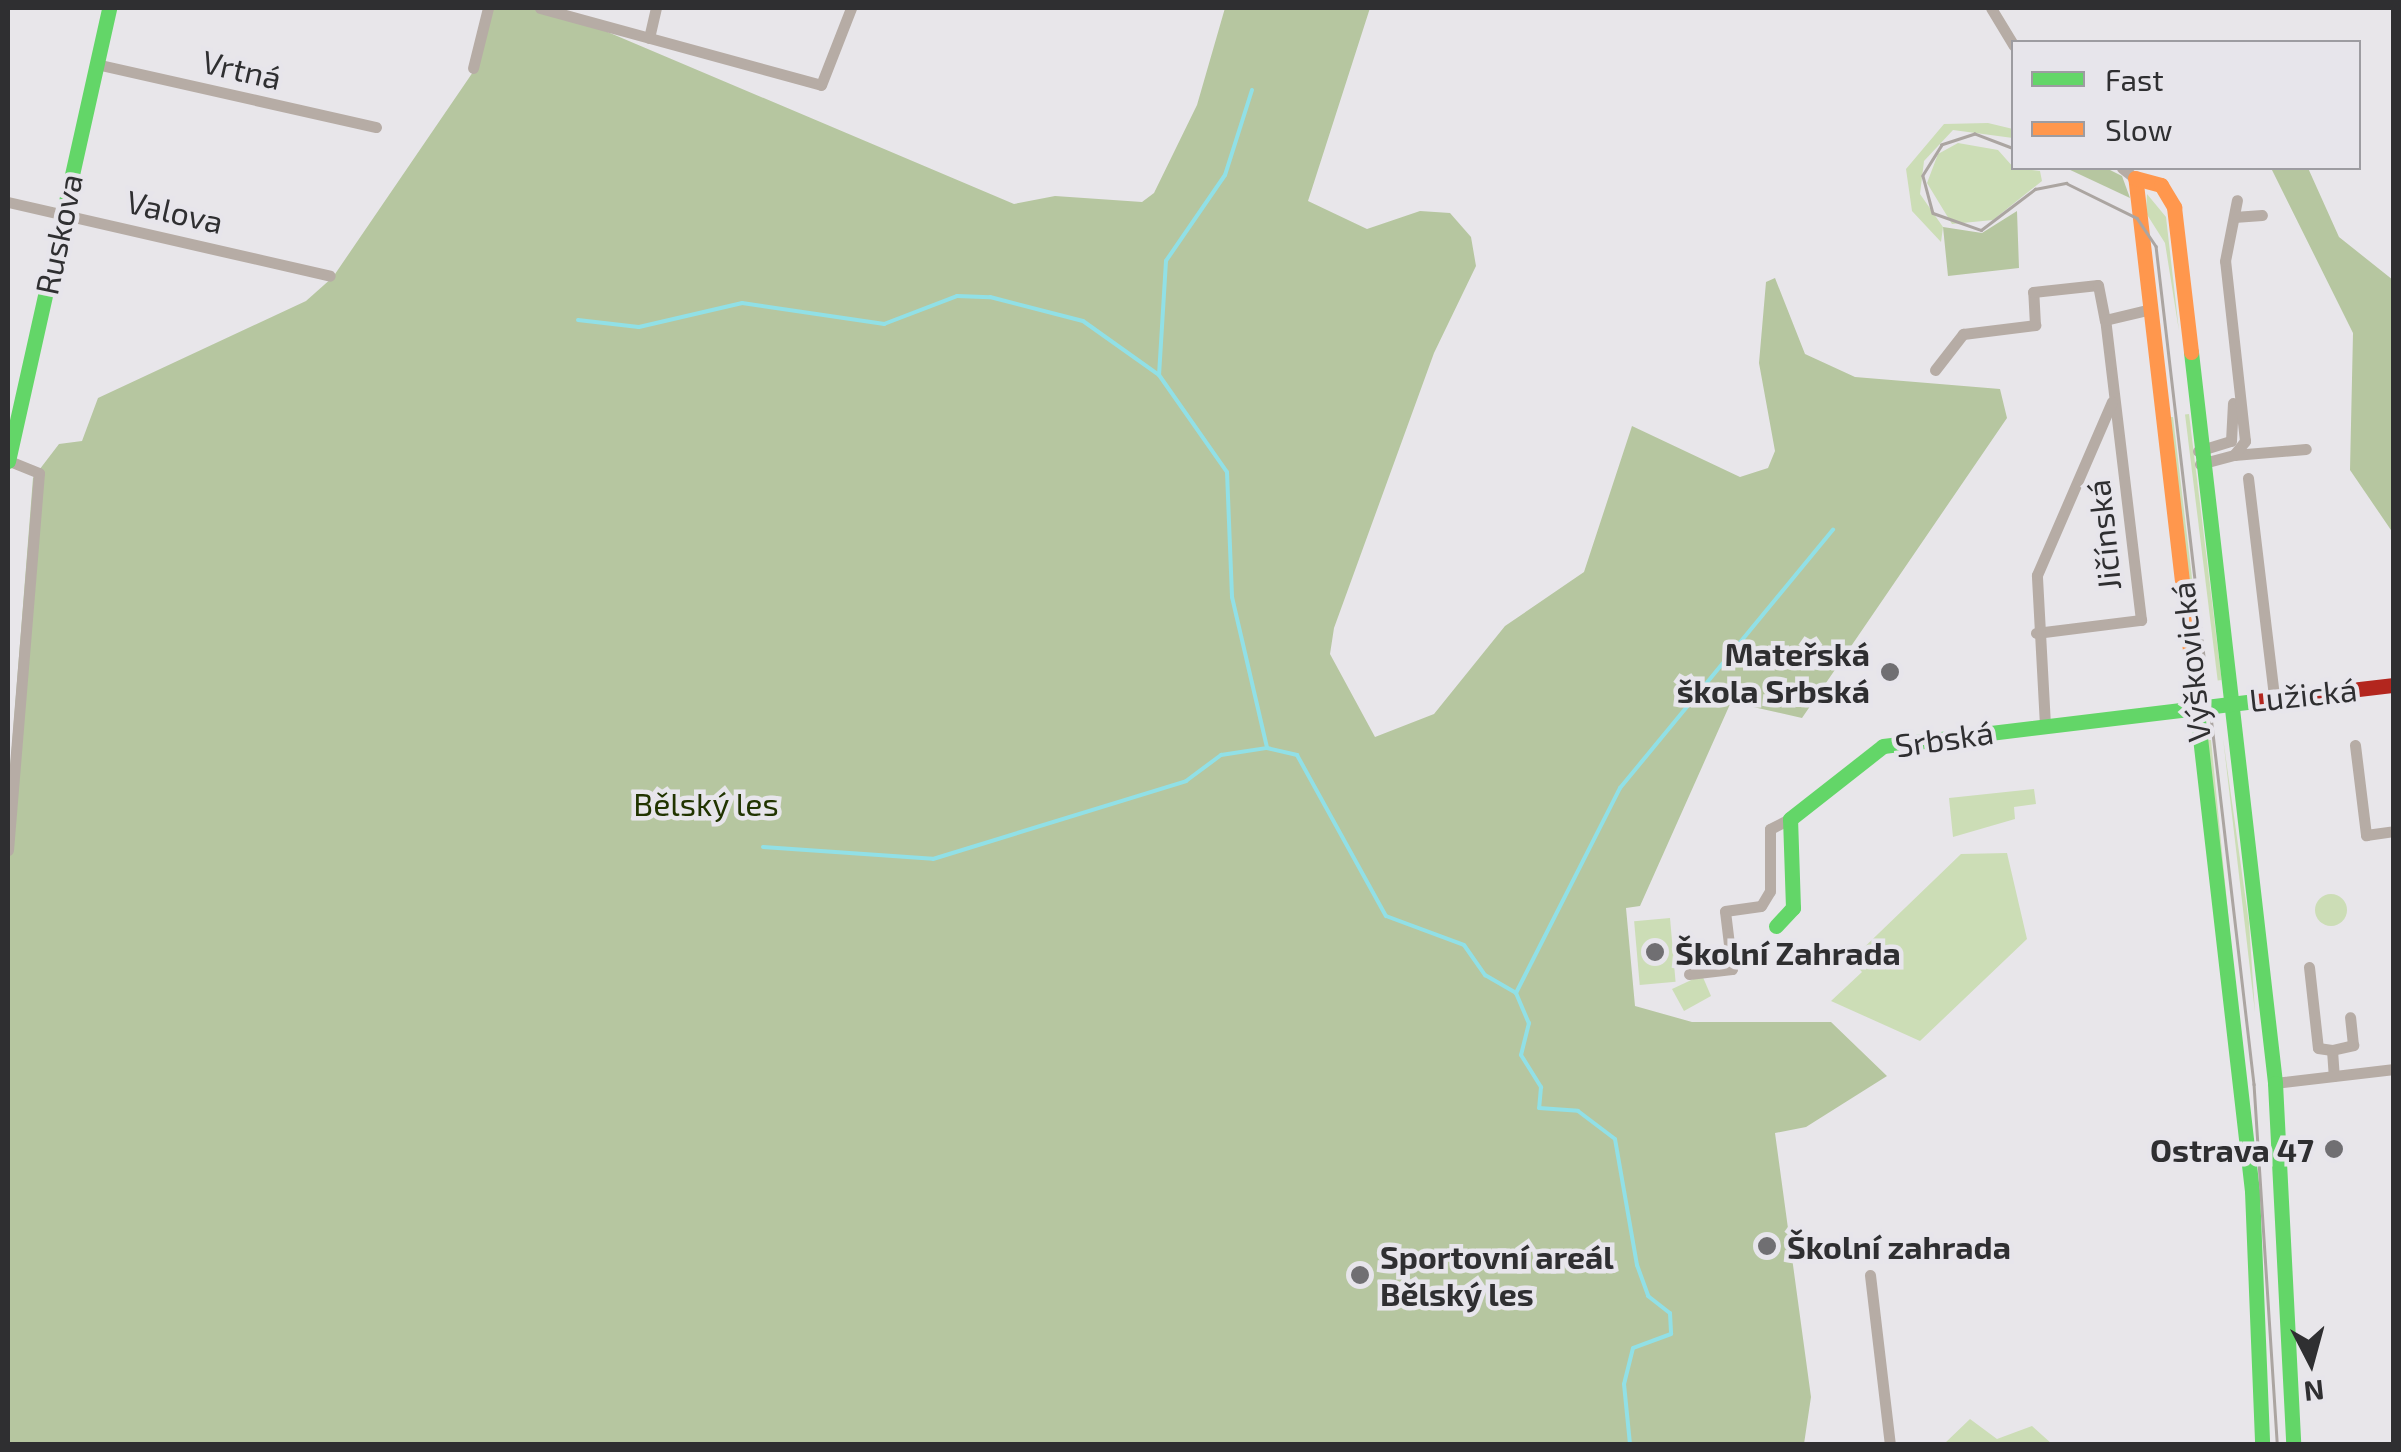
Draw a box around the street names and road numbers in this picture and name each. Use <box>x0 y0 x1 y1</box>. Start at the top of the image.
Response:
street label: Vrtná <box>199 41 285 97</box>
street label: Ruskova <box>26 170 90 298</box>
street label: Valova <box>123 181 227 241</box>
street label: Jičínská <box>2078 478 2128 592</box>
street label: Výškovická <box>2162 580 2218 744</box>
street label: Lužická <box>2247 669 2359 719</box>
street label: Srbská <box>1892 712 1996 764</box>

